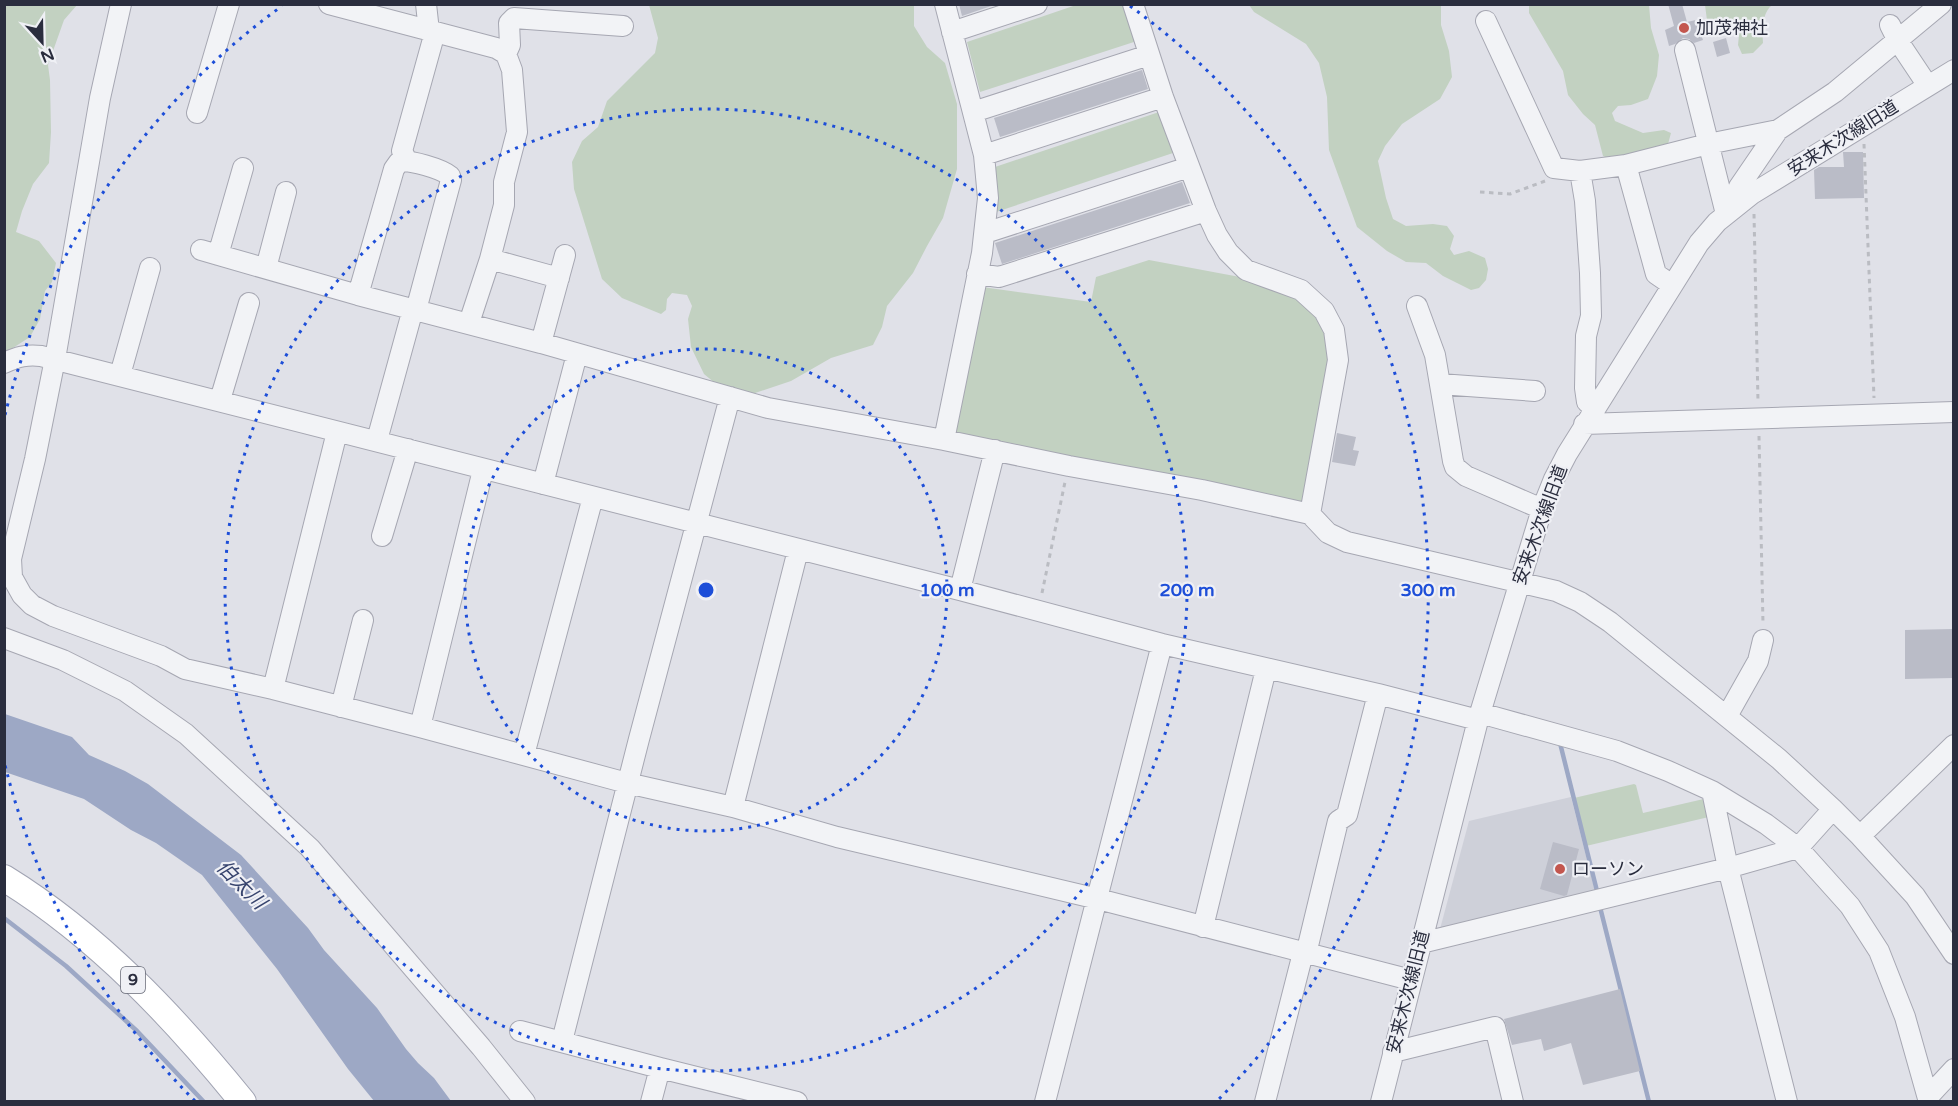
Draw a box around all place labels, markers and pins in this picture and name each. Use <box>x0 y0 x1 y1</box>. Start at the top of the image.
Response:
place label: 加茂神社 <box>1696 17 1768 39</box>
marker: 加茂神社 <box>1677 21 1691 35</box>
centre of rings <box>696 580 716 600</box>
place label: ローソン <box>1572 858 1644 880</box>
marker: ローソン <box>1553 862 1567 876</box>

